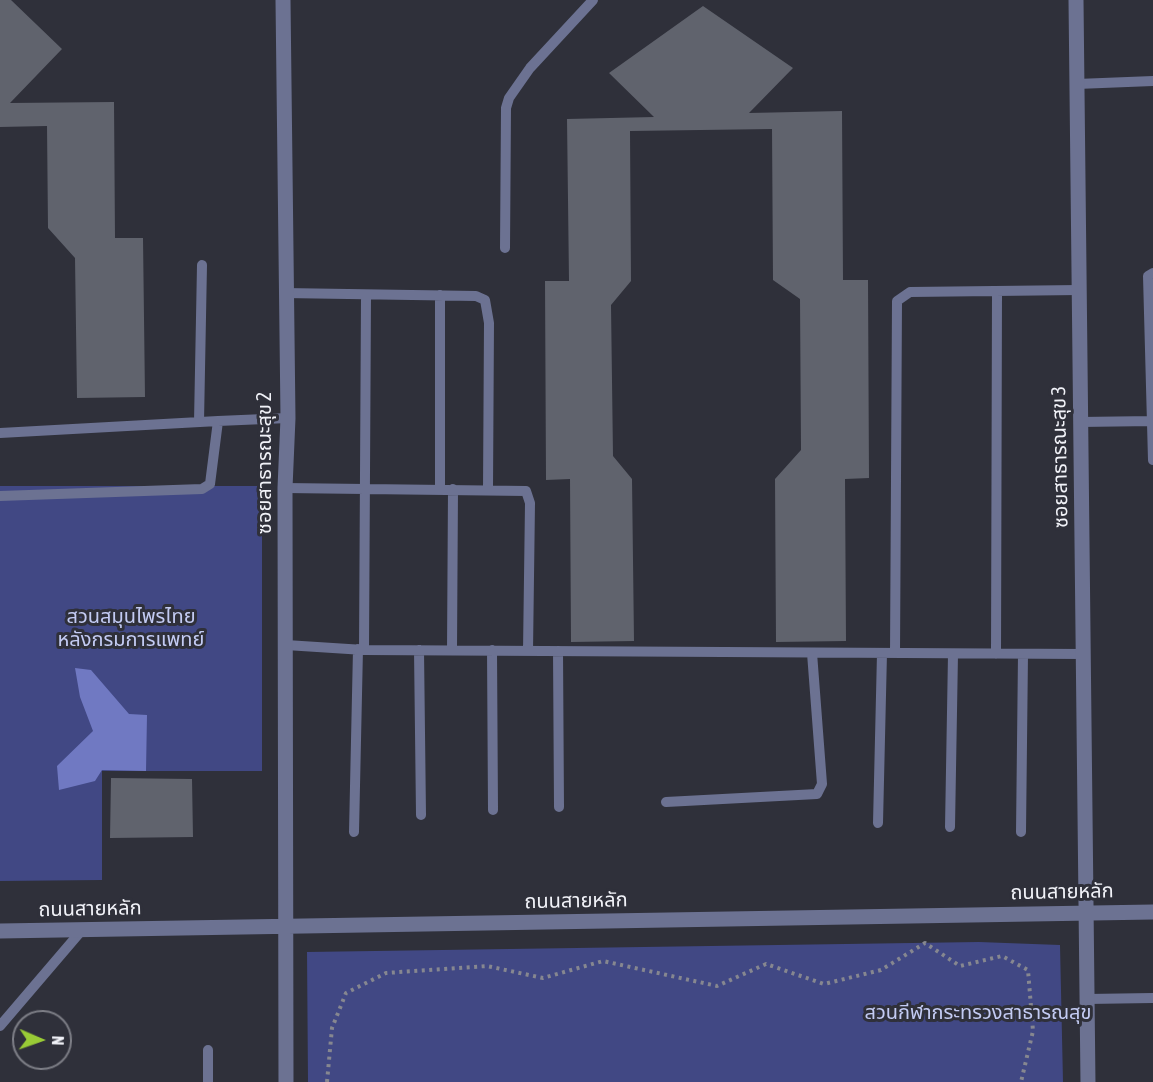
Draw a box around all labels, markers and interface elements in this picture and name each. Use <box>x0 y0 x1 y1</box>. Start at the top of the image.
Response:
street label: ซอยสาธารณะสุข 3 <box>1047 386 1073 528</box>
street label: ซอยสาธารณะสุข 2 <box>253 392 277 534</box>
park label: สวนสมุนไพรไทย หลังกรมการแพทย์ <box>58 605 204 652</box>
street label: ถนนสายหลัก <box>1010 879 1114 905</box>
street label: ถนนสายหลัก <box>524 888 628 914</box>
street label: ถนนสายหลัก <box>38 896 142 922</box>
park label: สวนกีฬากระทรวงสาธารณสุข <box>865 1001 1091 1025</box>
north arrow <box>12 1010 72 1070</box>
text: N <box>49 1036 67 1046</box>

